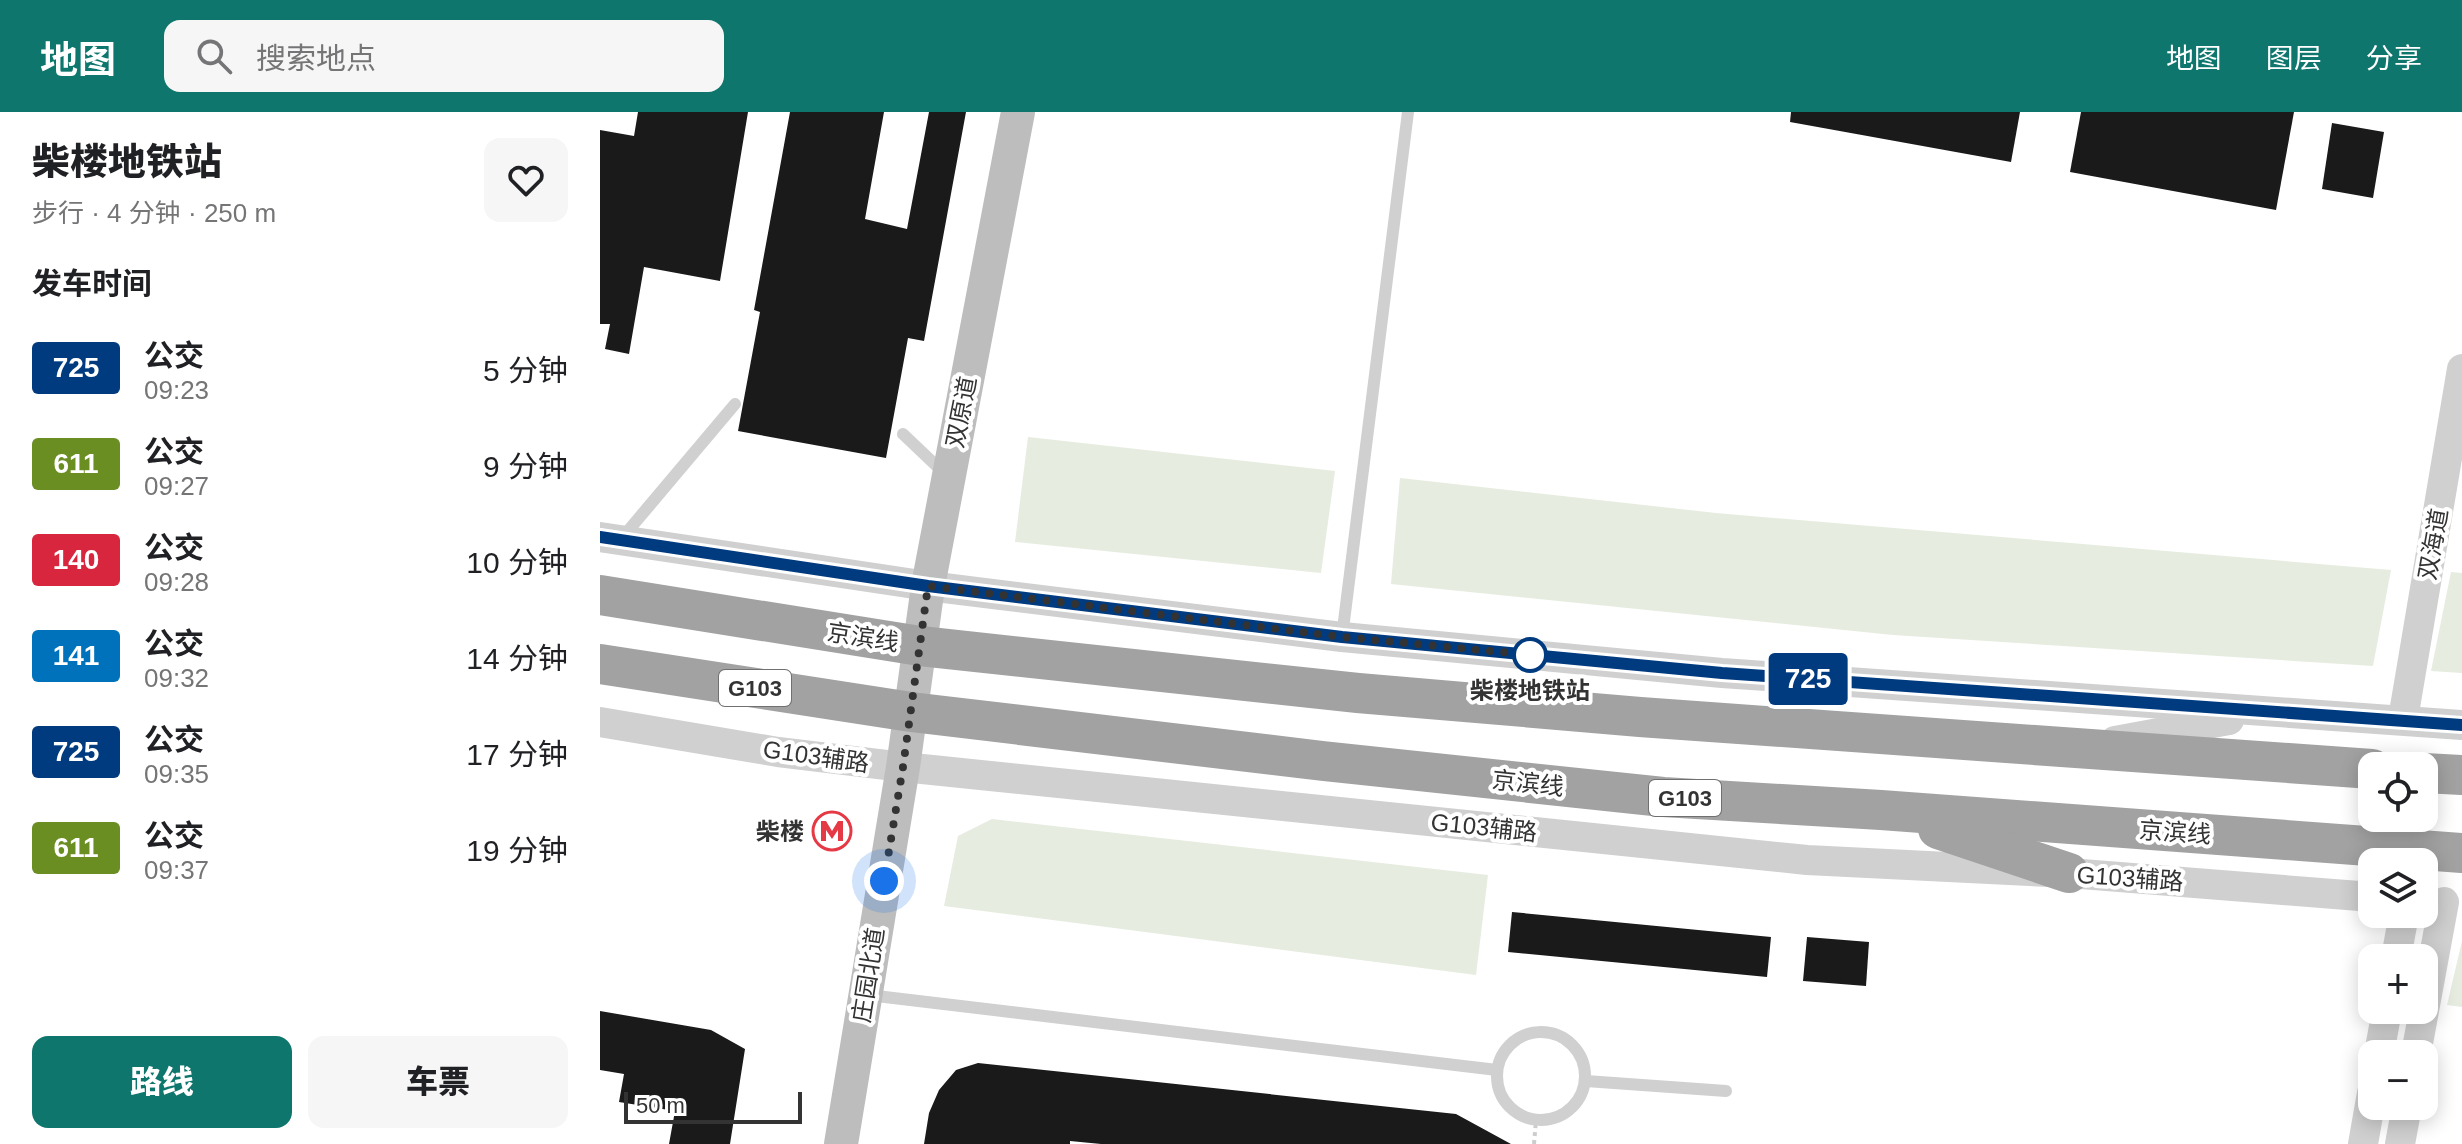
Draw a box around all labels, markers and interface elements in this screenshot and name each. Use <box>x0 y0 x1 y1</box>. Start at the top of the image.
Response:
search box <box>164 20 724 92</box>
icon: search <box>192 34 236 78</box>
text: 地图 <box>40 39 116 81</box>
text: 搜索地点 <box>256 42 376 75</box>
text: 地图 <box>2166 43 2222 74</box>
text: 图层 <box>2266 43 2322 74</box>
text: 分享 <box>2366 43 2422 74</box>
button: heart <box>484 138 568 222</box>
text: 柴楼地铁站 <box>32 141 222 183</box>
text: 步行 · 4 分钟 · 250 m <box>32 198 276 228</box>
text: 发车时间 <box>32 267 152 300</box>
text: 公交 <box>144 339 204 372</box>
text: 725 <box>53 352 99 383</box>
text: 5 分钟 <box>483 354 568 387</box>
street label: 双原道 <box>941 374 981 450</box>
text: 09:23 <box>144 375 209 405</box>
text: 公交 <box>144 435 204 468</box>
text: 611 <box>53 448 99 479</box>
text: 9 分钟 <box>483 450 568 483</box>
text: 09:27 <box>144 471 209 501</box>
street label: 双海道 <box>2413 506 2453 582</box>
text: 公交 <box>144 531 204 564</box>
text: 140 <box>53 544 99 575</box>
text: 10 分钟 <box>466 546 568 579</box>
text: 09:28 <box>144 567 209 597</box>
street label: 京滨线 <box>825 618 901 656</box>
text: 公交 <box>144 627 204 660</box>
marker: 柴楼地铁站 <box>1513 638 1547 672</box>
text: 141 <box>53 640 99 671</box>
text: 14 分钟 <box>466 642 568 675</box>
line badge: 725 <box>1762 653 1854 705</box>
text: 09:32 <box>144 663 209 693</box>
text: 725 <box>1785 663 1831 694</box>
road number: G103 <box>719 670 791 706</box>
place label: 柴楼地铁站 <box>1470 677 1590 704</box>
text: 公交 <box>144 723 204 756</box>
street label: G103辅路 <box>761 735 871 777</box>
text: 725 <box>53 736 99 767</box>
text: 17 分钟 <box>466 738 568 771</box>
map controls <box>2358 752 2438 1120</box>
button: locate <box>2358 752 2438 832</box>
text: 09:35 <box>144 759 209 789</box>
street label: 京滨线 <box>1491 766 1565 800</box>
road number: G103 <box>1649 780 1721 816</box>
street label: G103辅路 <box>1430 808 1538 846</box>
metro station icon: 柴楼 <box>811 810 853 852</box>
street label: 京滨线 <box>2138 816 2212 848</box>
place label: 柴楼 <box>756 818 804 845</box>
text: 公交 <box>144 819 204 852</box>
text: 611 <box>53 832 99 863</box>
text: 19 分钟 <box>466 834 568 867</box>
button: layers <box>2358 848 2438 928</box>
text: 09:37 <box>144 855 209 885</box>
your location <box>864 861 904 901</box>
street label: G103辅路 <box>2076 861 2184 895</box>
street label: 庄园北道 <box>847 925 889 1025</box>
button: + <box>2358 944 2438 1024</box>
button: 路线 <box>32 1036 292 1128</box>
button: 车票 <box>308 1036 568 1128</box>
button: − <box>2358 1040 2438 1120</box>
scale bar <box>624 1088 802 1124</box>
text: 50 m <box>636 1093 685 1118</box>

